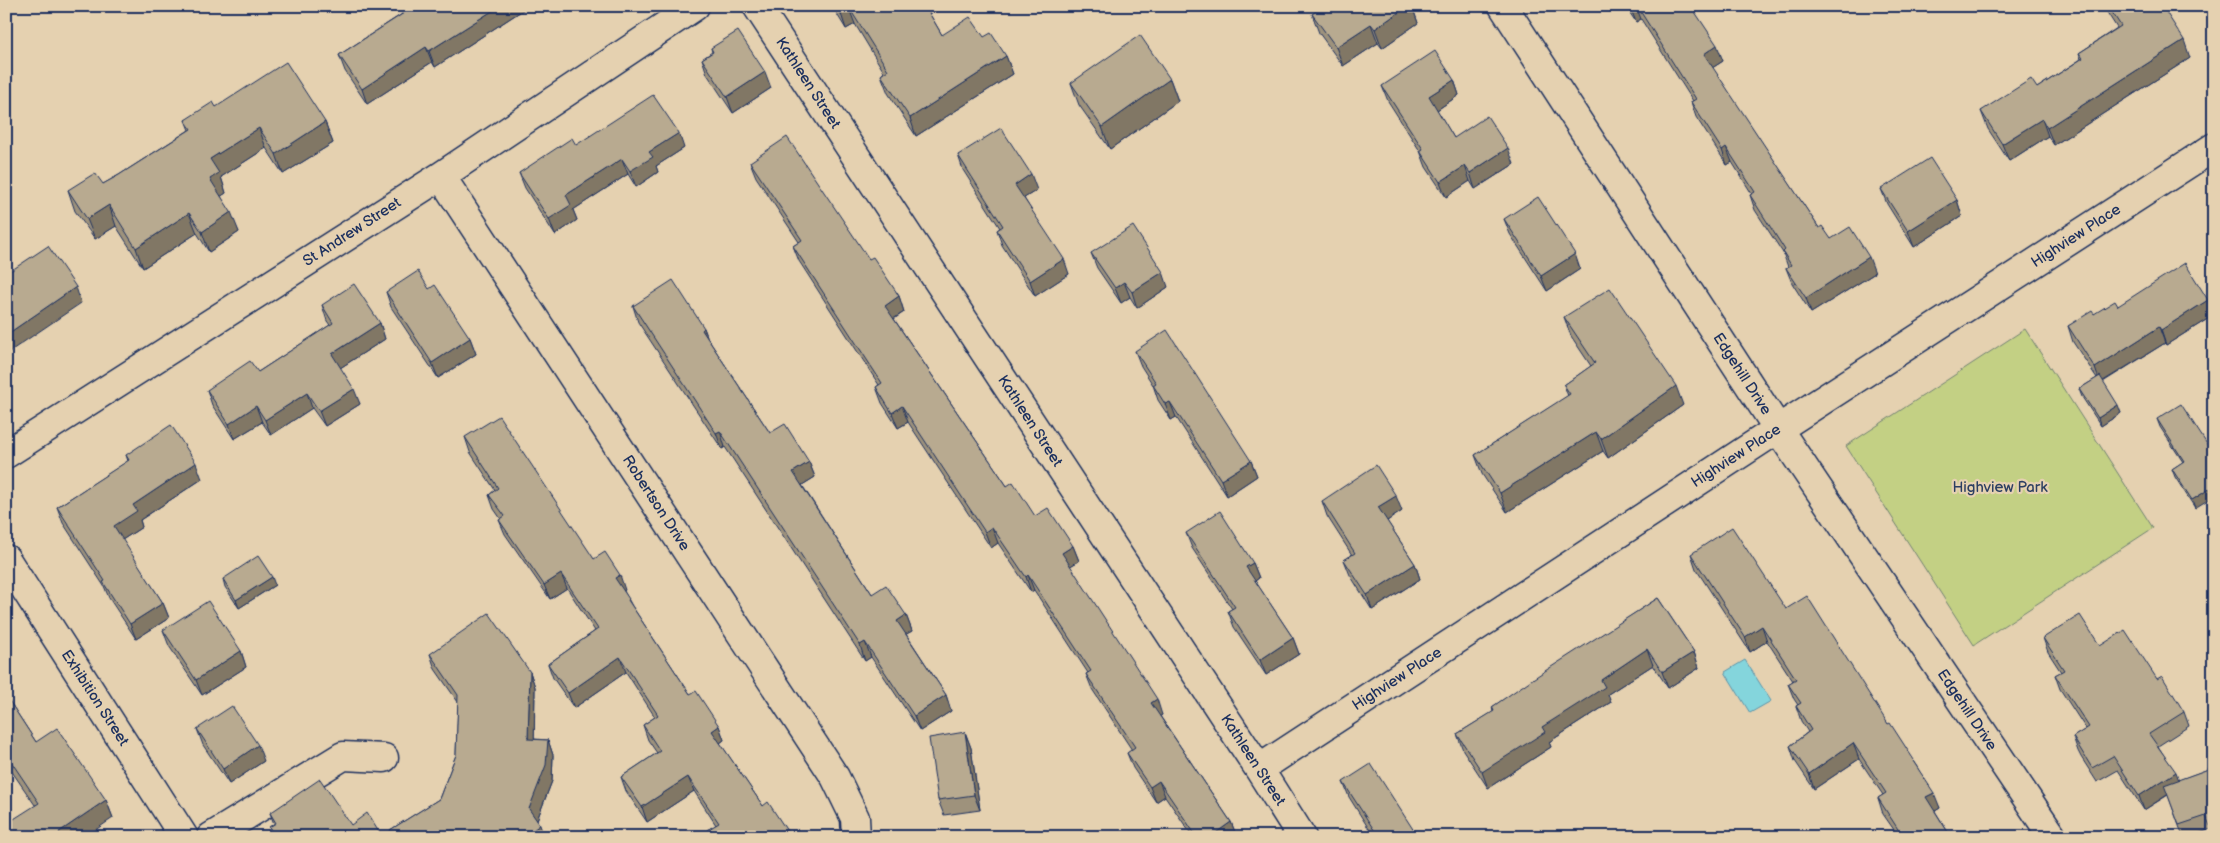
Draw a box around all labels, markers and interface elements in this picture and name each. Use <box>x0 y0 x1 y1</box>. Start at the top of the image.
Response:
street label: Kathleen Street <box>771 34 845 133</box>
street label: St Andrew Street <box>299 193 405 271</box>
street label: Highview Place <box>2028 200 2125 272</box>
street label: Edgehill Drive <box>1708 329 1776 419</box>
street label: Kathleen Street <box>993 372 1067 471</box>
street label: Highview Place <box>1688 420 1785 492</box>
street label: Robertson Drive <box>618 452 694 555</box>
park label: Highview Park <box>1952 478 2048 497</box>
street label: Highview Place <box>1349 643 1446 715</box>
street label: Exhibition Street <box>57 646 133 750</box>
street label: Edgehill Drive <box>1933 666 2001 754</box>
street label: Kathleen Street <box>1216 711 1290 810</box>

